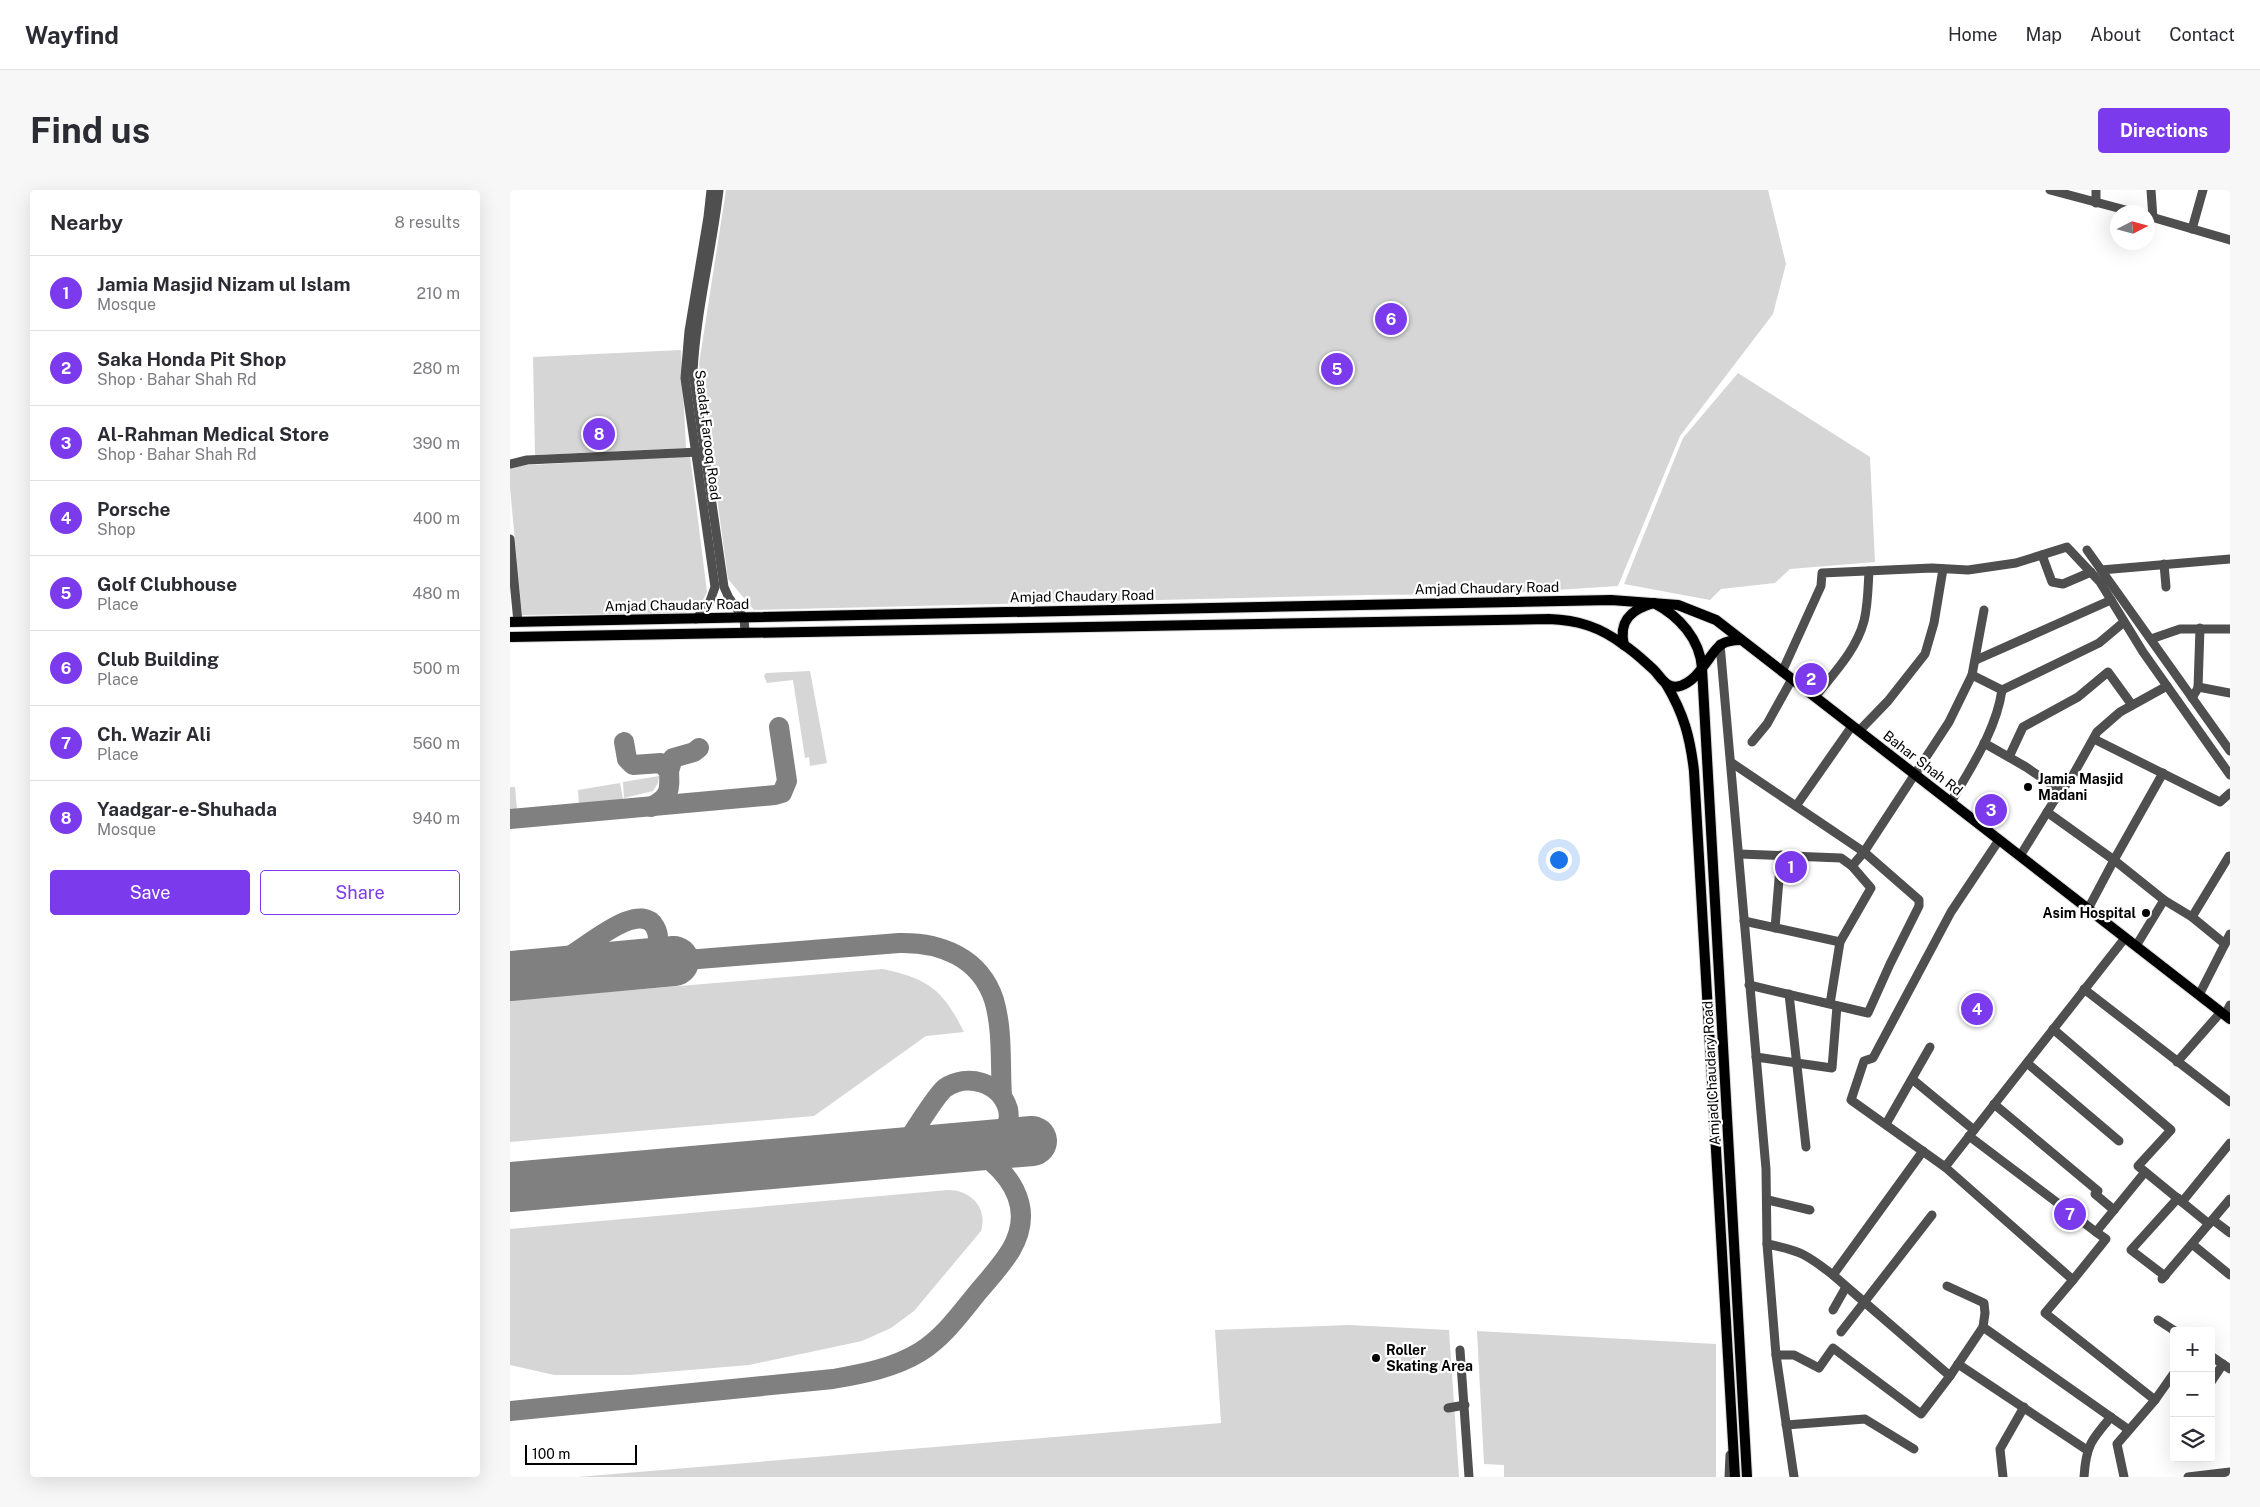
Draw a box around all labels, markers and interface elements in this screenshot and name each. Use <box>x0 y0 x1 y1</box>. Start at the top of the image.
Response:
text: Wayfind <box>25 21 119 49</box>
text: Home <box>1948 24 1998 45</box>
text: Map <box>2026 24 2062 45</box>
text: About <box>2090 24 2141 45</box>
text: Contact <box>2169 24 2235 45</box>
button: Directions <box>2098 108 2230 153</box>
text: Find us <box>30 110 150 151</box>
north arrow <box>2110 205 2155 250</box>
text: Nearby <box>50 210 123 235</box>
text: 8 results <box>395 213 460 232</box>
text: Jamia Masjid Nizam ul Islam <box>97 273 350 295</box>
text: 1 <box>63 284 69 303</box>
text: 210 m <box>416 284 460 303</box>
text: Mosque <box>97 295 156 314</box>
pin: 6 <box>1375 300 1407 338</box>
text: Saka Honda Pit Shop <box>97 348 286 370</box>
pin: 5 <box>1321 350 1353 388</box>
text: 2 <box>61 359 71 378</box>
text: 280 m <box>413 359 460 378</box>
street label: Saadat Farooq Road <box>692 369 724 501</box>
text: Shop · Bahar Shah Rd <box>97 370 257 389</box>
pin: 8 <box>583 415 615 453</box>
text: Al-Rahman Medical Store <box>97 423 329 445</box>
text: 3 <box>61 434 71 453</box>
text: 390 m <box>413 434 460 453</box>
text: Shop · Bahar Shah Rd <box>97 445 257 464</box>
text: Porsche <box>97 498 170 520</box>
text: 4 <box>61 509 71 528</box>
text: 400 m <box>413 509 460 528</box>
text: Shop <box>97 520 136 539</box>
text: Golf Clubhouse <box>97 573 237 595</box>
street label: Amjad Chaudary Road <box>1415 579 1559 597</box>
text: 5 <box>61 584 71 603</box>
text: 480 m <box>412 584 460 603</box>
street label: Amjad Chaudary Road <box>1010 587 1154 605</box>
text: Place <box>97 595 139 614</box>
street label: Amjad Chaudary Road <box>605 596 749 614</box>
text: Club Building <box>97 648 219 670</box>
text: 6 <box>61 659 71 678</box>
text: 500 m <box>413 659 460 678</box>
pin: 2 <box>1795 660 1827 698</box>
text: Place <box>97 670 139 689</box>
text: Ch. Wazir Ali <box>97 723 211 745</box>
street label: Bahar Shah Rd <box>1880 727 1966 799</box>
text: 7 <box>61 734 71 753</box>
text: 560 m <box>412 734 460 753</box>
text: Place <box>97 745 139 764</box>
place label: Jamia Masjid Madani <box>2038 771 2123 803</box>
marker: Jamia Masjid Madani <box>2022 781 2034 793</box>
pin: 3 <box>1975 791 2007 829</box>
text: Yaadgar-e-Shuhada <box>97 798 277 820</box>
text: 8 <box>61 809 71 828</box>
text: 940 m <box>412 809 460 828</box>
text: Mosque <box>97 820 156 839</box>
your location <box>1546 847 1572 873</box>
pin: 1 <box>1775 848 1807 886</box>
button: Save <box>50 870 250 915</box>
button: Share <box>260 870 460 915</box>
place label: Asim Hospital <box>2043 905 2136 921</box>
marker: Asim Hospital <box>2140 907 2152 919</box>
pin: 4 <box>1961 990 1993 1028</box>
street label: Amjad Chaudary Road <box>1699 1000 1723 1146</box>
pin: 7 <box>2054 1195 2086 1233</box>
map controls <box>2170 1327 2215 1462</box>
button: + <box>2170 1327 2215 1372</box>
place label: Roller Skating Area <box>1386 1342 1473 1374</box>
marker: Roller Skating Area <box>1370 1352 1382 1364</box>
button: − <box>2170 1372 2215 1417</box>
button: layers <box>2170 1417 2215 1462</box>
scale bar <box>525 1442 638 1465</box>
text: 100 m <box>532 1446 570 1462</box>

